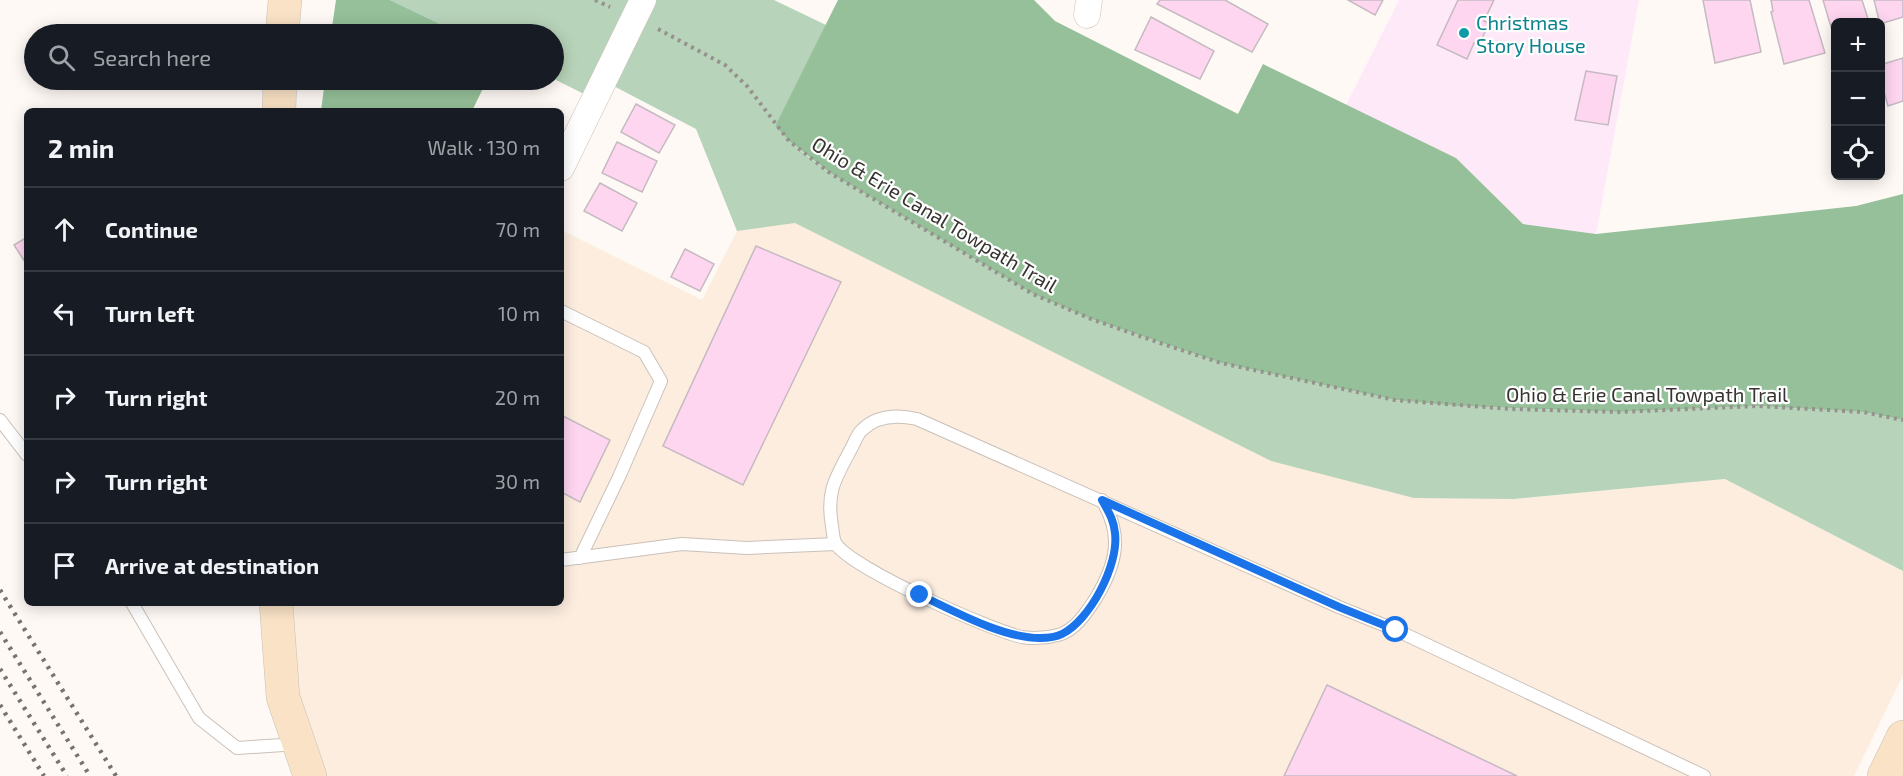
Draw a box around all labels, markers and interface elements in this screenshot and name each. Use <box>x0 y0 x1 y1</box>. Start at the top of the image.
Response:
place label: Christmas Story House <box>1476 10 1586 57</box>
map controls <box>1831 18 1885 180</box>
button: + <box>1831 18 1885 72</box>
search box <box>24 24 564 90</box>
marker: Christmas Story House <box>1457 26 1471 40</box>
icon: search <box>45 41 78 74</box>
text: Search here <box>93 44 211 70</box>
button: − <box>1831 72 1885 126</box>
button: locate <box>1831 126 1885 180</box>
street label: Ohio & Erie Canal Towpath Trail <box>808 131 1062 297</box>
text: 2 min <box>48 132 114 163</box>
text: Walk · 130 m <box>428 135 540 159</box>
icon: ahead <box>48 213 81 246</box>
text: Continue <box>105 216 198 242</box>
text: 70 m <box>496 217 540 241</box>
icon: left <box>48 297 81 330</box>
text: Turn left <box>105 300 194 326</box>
text: 10 m <box>498 301 540 325</box>
icon: right <box>48 381 81 414</box>
street label: Ohio & Erie Canal Towpath Trail <box>1506 382 1788 406</box>
text: Turn right <box>105 384 207 410</box>
text: 20 m <box>495 385 540 409</box>
icon: right <box>48 465 81 498</box>
text: Turn right <box>105 468 207 494</box>
text: 30 m <box>495 469 540 493</box>
icon: arrive <box>48 549 81 582</box>
text: Arrive at destination <box>105 552 319 578</box>
route end <box>906 581 932 607</box>
route start <box>1382 616 1408 642</box>

